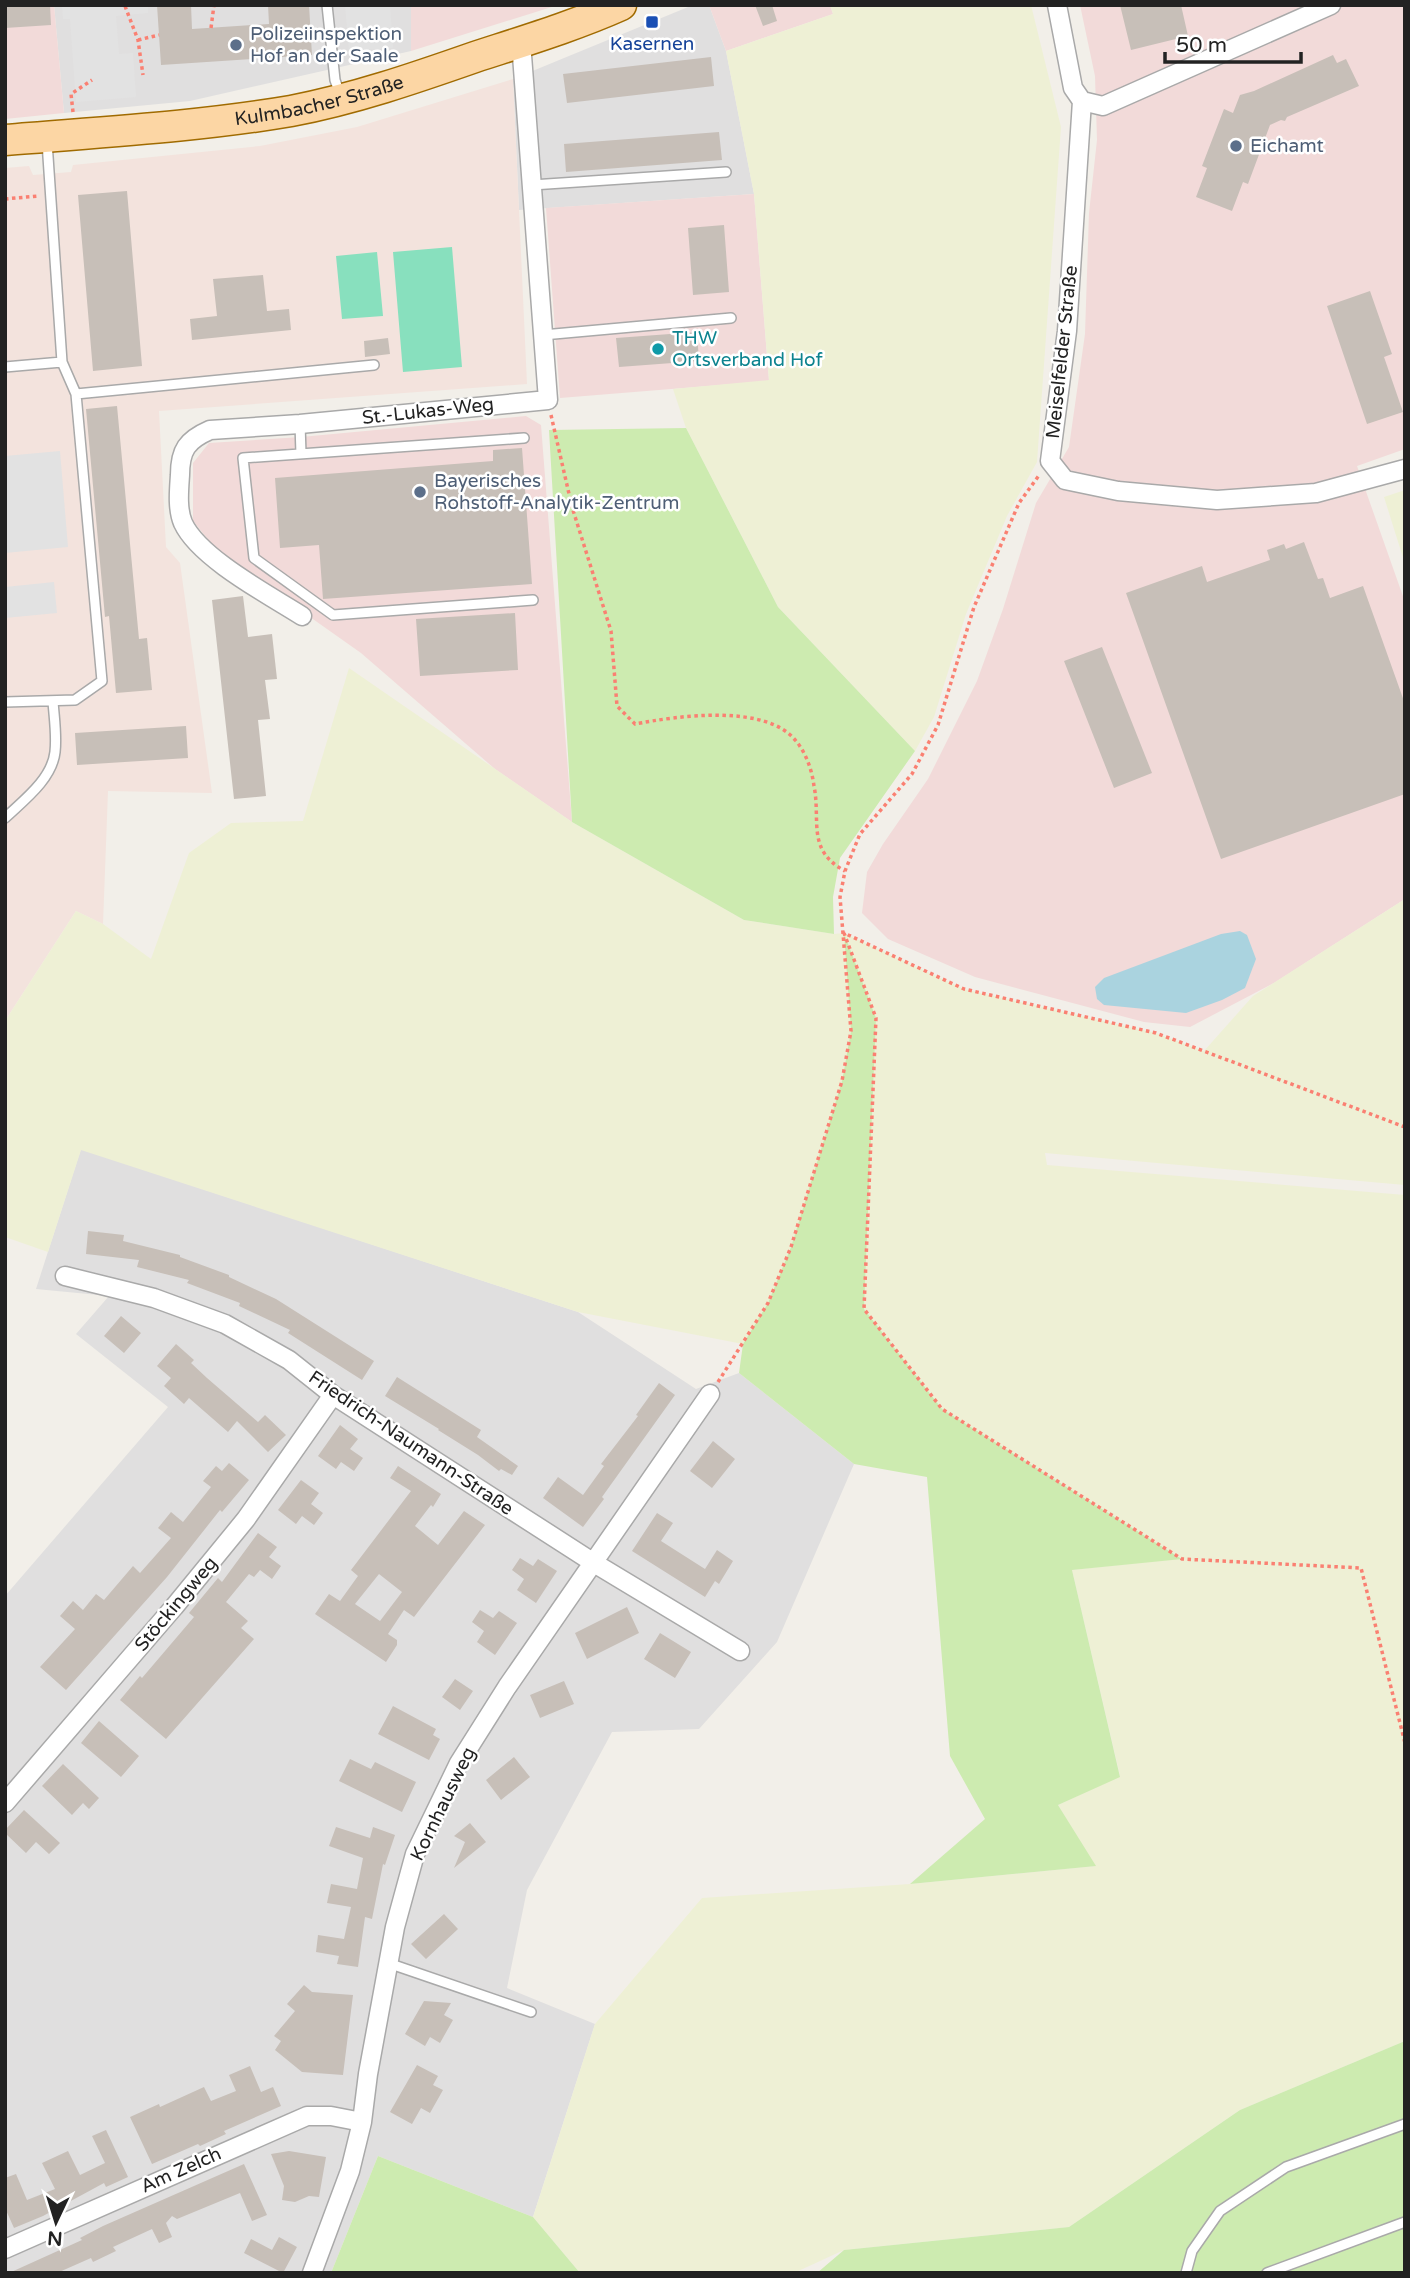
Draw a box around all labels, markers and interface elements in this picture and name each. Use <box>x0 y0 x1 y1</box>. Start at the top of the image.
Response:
marker: Kasernen <box>644 14 660 30</box>
scale bar <box>1165 21 1302 65</box>
place label: Polizeiinspektion Hof an der Saale <box>250 23 402 67</box>
place label: Kasernen <box>610 33 694 55</box>
text: 50 m <box>1176 33 1227 58</box>
marker: Polizeiinspektion Hof an der Saale <box>228 37 244 53</box>
street label: Kulmbacher Straße <box>233 71 406 130</box>
place label: Eichamt <box>1250 135 1324 157</box>
marker: Eichamt <box>1228 138 1244 154</box>
street label: Meiselfelder Straße <box>1042 264 1082 440</box>
place label: THW Ortsverband Hof <box>672 327 824 371</box>
marker: THW Ortsverband Hof <box>650 341 666 357</box>
street label: St.-Lukas-Weg <box>361 393 495 429</box>
place label: Bayerisches Rohstoff-Analytik-Zentrum <box>434 470 679 514</box>
marker: Bayerisches Rohstoff-Analytik-Zentrum <box>412 484 428 500</box>
street label: Friedrich-Naumann-Straße <box>304 1366 518 1520</box>
street label: Stöckingweg <box>130 1552 222 1656</box>
street label: Kornhausweg <box>406 1744 480 1864</box>
street label: Am Zelch <box>137 2143 225 2197</box>
north arrow <box>21 2187 91 2257</box>
text: N <box>47 2226 63 2249</box>

